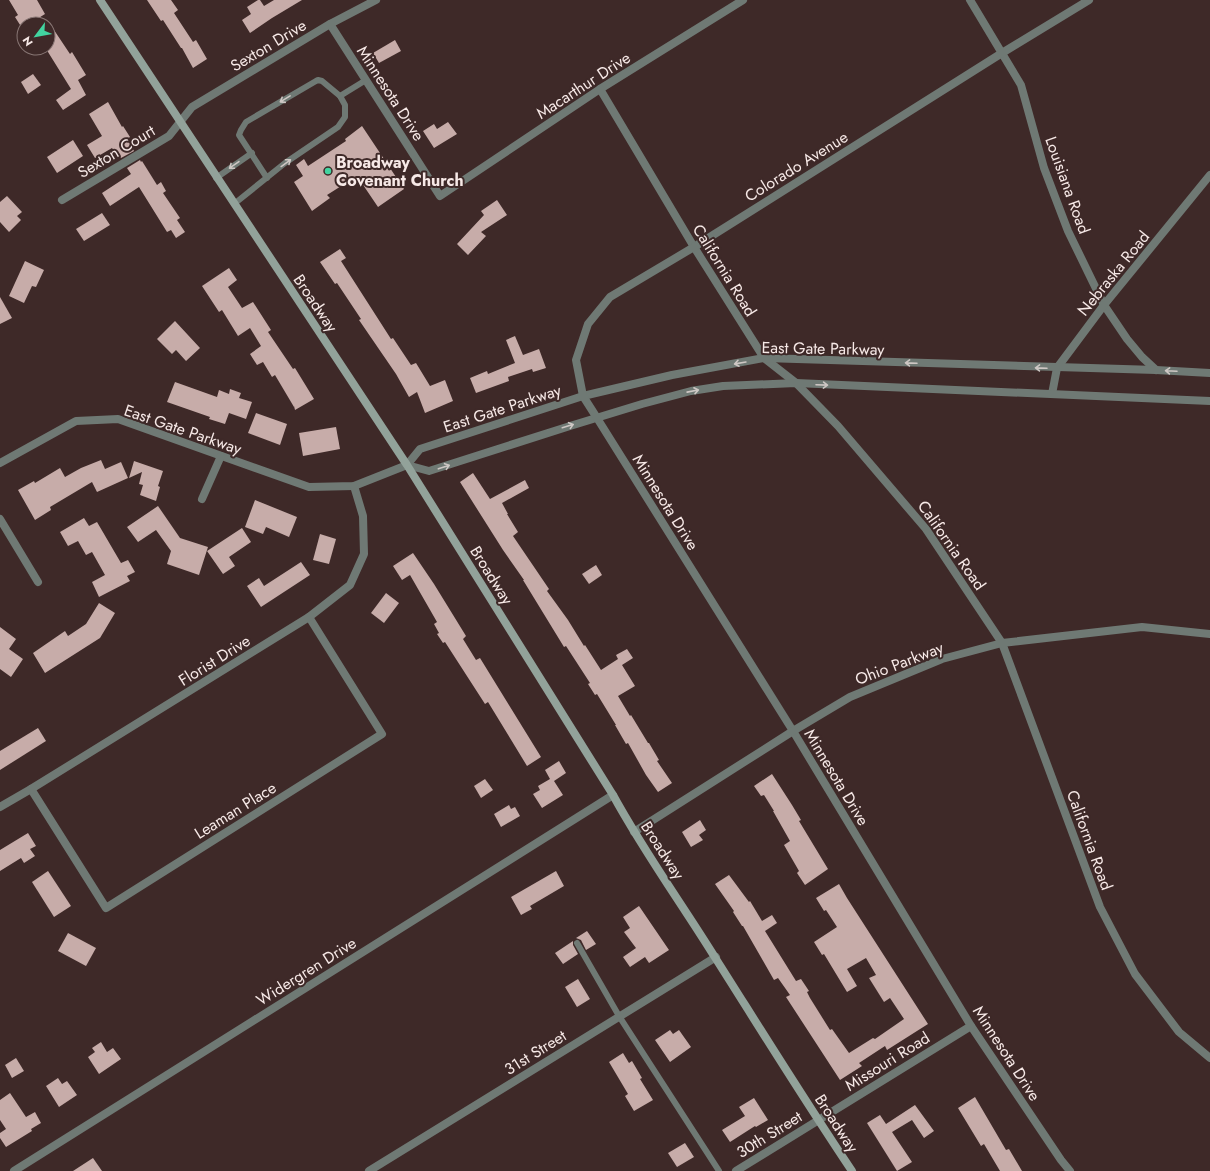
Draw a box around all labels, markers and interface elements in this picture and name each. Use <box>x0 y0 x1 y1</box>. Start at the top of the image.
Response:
street label: Sexton Drive <box>226 14 311 77</box>
north arrow <box>16 16 56 56</box>
text: N <box>18 33 37 49</box>
street label: Minnesota Drive <box>351 41 430 145</box>
street label: Macarthur Drive <box>532 46 635 124</box>
one-way arrow <box>279 96 291 104</box>
street label: Sexton Court <box>73 119 159 184</box>
street label: Colorado Avenue <box>740 125 852 207</box>
street label: Louisiana Road <box>1039 133 1096 237</box>
place label: Broadway Covenant Church <box>336 151 464 192</box>
one-way arrow <box>281 158 292 167</box>
one-way arrow <box>229 161 240 169</box>
marker: Broadway Covenant Church <box>323 166 333 176</box>
street label: California Road <box>687 220 762 321</box>
street label: Nebraska Road <box>1072 226 1155 321</box>
street label: Broadway <box>288 270 344 338</box>
street label: East Gate Parkway <box>761 336 886 361</box>
one-way arrow <box>734 359 747 367</box>
one-way arrow <box>905 360 918 367</box>
one-way arrow <box>1035 364 1048 371</box>
one-way arrow <box>1165 367 1178 375</box>
street label: East Gate Parkway <box>440 378 565 438</box>
one-way arrow <box>815 381 828 388</box>
one-way arrow <box>686 387 699 395</box>
street label: East Gate Parkway <box>121 399 246 461</box>
one-way arrow <box>561 422 573 430</box>
street label: Minnesota Drive <box>627 450 704 555</box>
one-way arrow <box>438 462 450 470</box>
street label: California Road <box>912 496 991 595</box>
street label: Broadway <box>465 541 519 610</box>
street label: Florist Drive <box>174 629 255 692</box>
street label: Ohio Parkway <box>852 636 948 691</box>
street label: Minnesota Drive <box>799 725 875 830</box>
street label: Leaman Place <box>190 776 281 845</box>
street label: California Road <box>1061 787 1118 893</box>
street label: Broadway <box>635 817 691 885</box>
street label: Widergren Drive <box>252 931 361 1011</box>
street label: Minnesota Drive <box>967 1001 1046 1105</box>
street label: 31st Street <box>500 1024 571 1081</box>
street label: Missouri Road <box>840 1026 934 1097</box>
street label: Broadway <box>809 1090 865 1158</box>
street label: 30th Street <box>732 1105 807 1164</box>

